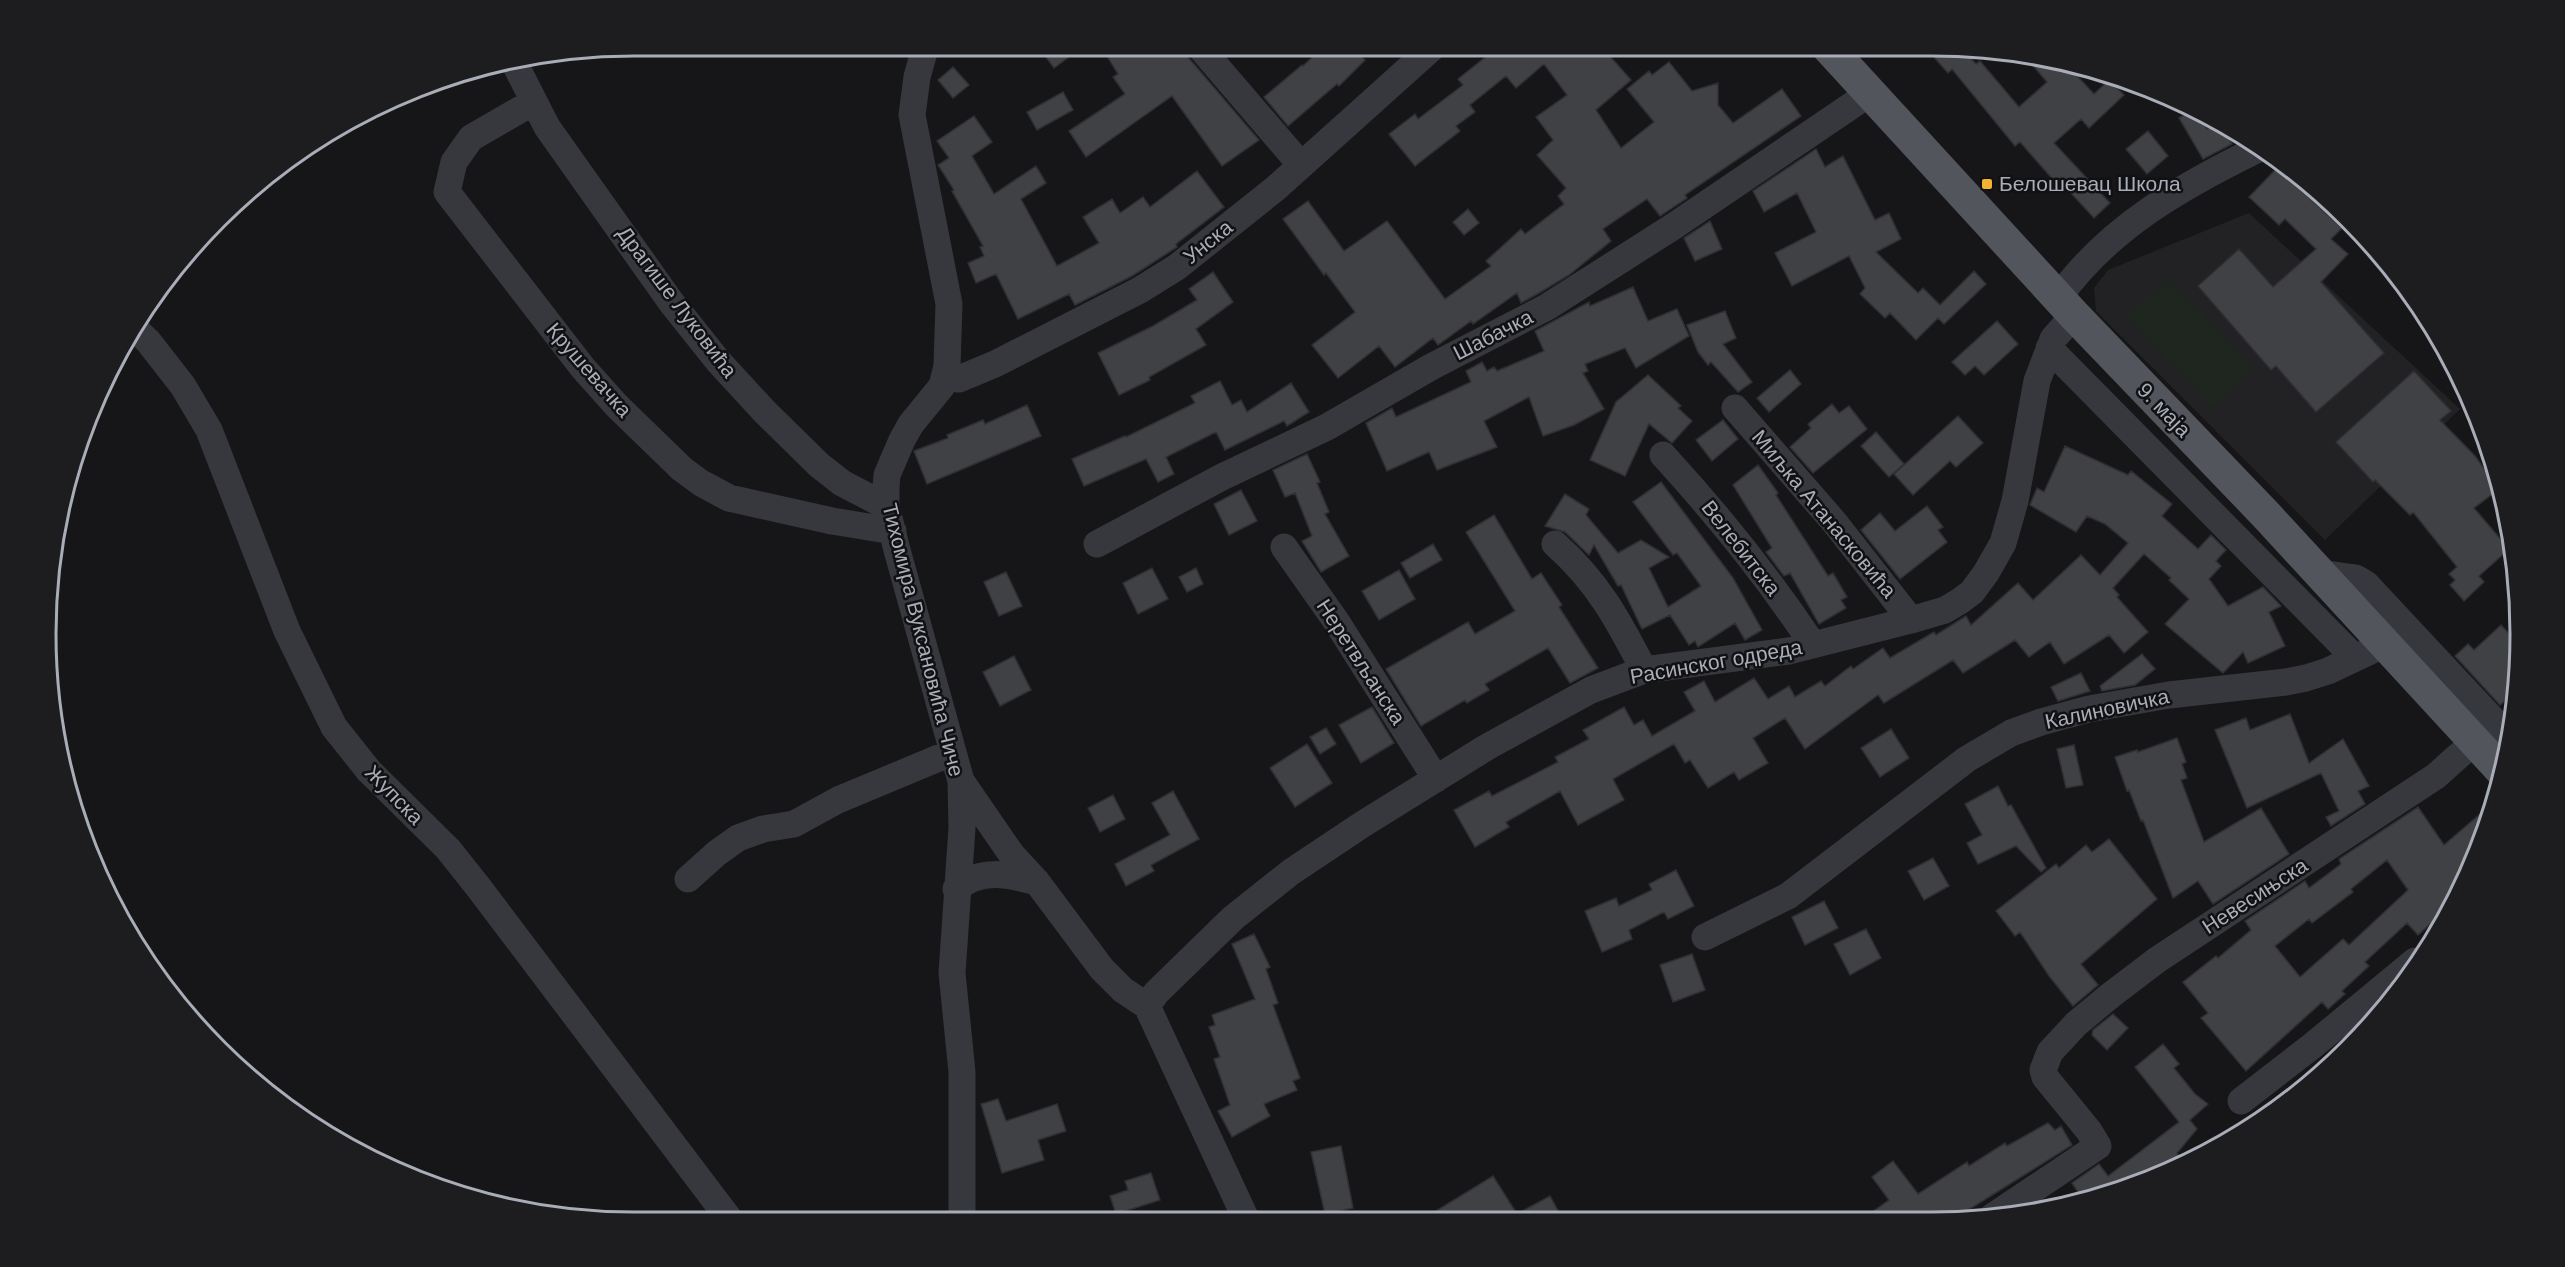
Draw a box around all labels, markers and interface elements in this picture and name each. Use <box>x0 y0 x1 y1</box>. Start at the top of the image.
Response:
place label: Белошевац Школа <box>1999 172 2181 195</box>
marker: Белошевац Школа <box>1980 177 1994 191</box>
street label: Унска <box>1179 215 1237 268</box>
street label: Драгише Луковића <box>613 222 742 382</box>
street label: Шабачка <box>1449 305 1537 364</box>
street label: Крушевачка <box>542 318 637 422</box>
street label: 9. маја <box>2133 378 2196 442</box>
street label: Миљка Атанасковића <box>1748 425 1901 602</box>
street label: Велебитска <box>1697 496 1786 600</box>
street label: Тихомира Вуксановића Чиче <box>878 501 969 779</box>
street label: Неретвљанска <box>1312 595 1411 729</box>
street label: Расинског одреда <box>1628 635 1804 688</box>
street label: Калиновичка <box>2043 684 2171 733</box>
street label: Жупска <box>361 760 428 829</box>
street label: Невесињска <box>2198 853 2312 938</box>

